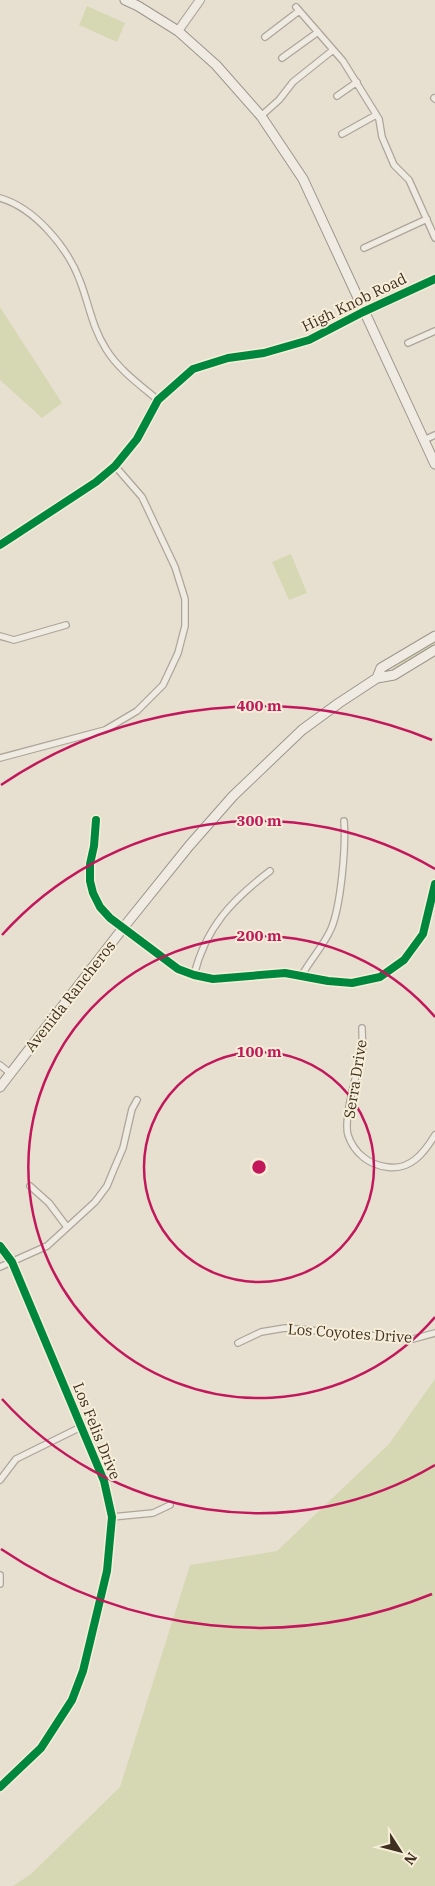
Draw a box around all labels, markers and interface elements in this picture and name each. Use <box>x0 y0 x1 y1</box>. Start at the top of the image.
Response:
street label: High Knob Road <box>298 268 410 336</box>
text: 400 m <box>236 696 282 715</box>
text: 300 m <box>236 811 282 830</box>
text: 200 m <box>236 926 282 945</box>
street label: Avenida Rancheros <box>21 936 119 1056</box>
street label: Serra Drive <box>339 1038 371 1120</box>
text: 100 m <box>236 1042 282 1061</box>
centre of rings <box>250 1158 268 1176</box>
street label: Los Coyotes Drive <box>287 1319 413 1347</box>
street label: Los Felis Drive <box>69 1380 125 1482</box>
north arrow <box>375 1826 425 1876</box>
text: N <box>400 1849 421 1868</box>

